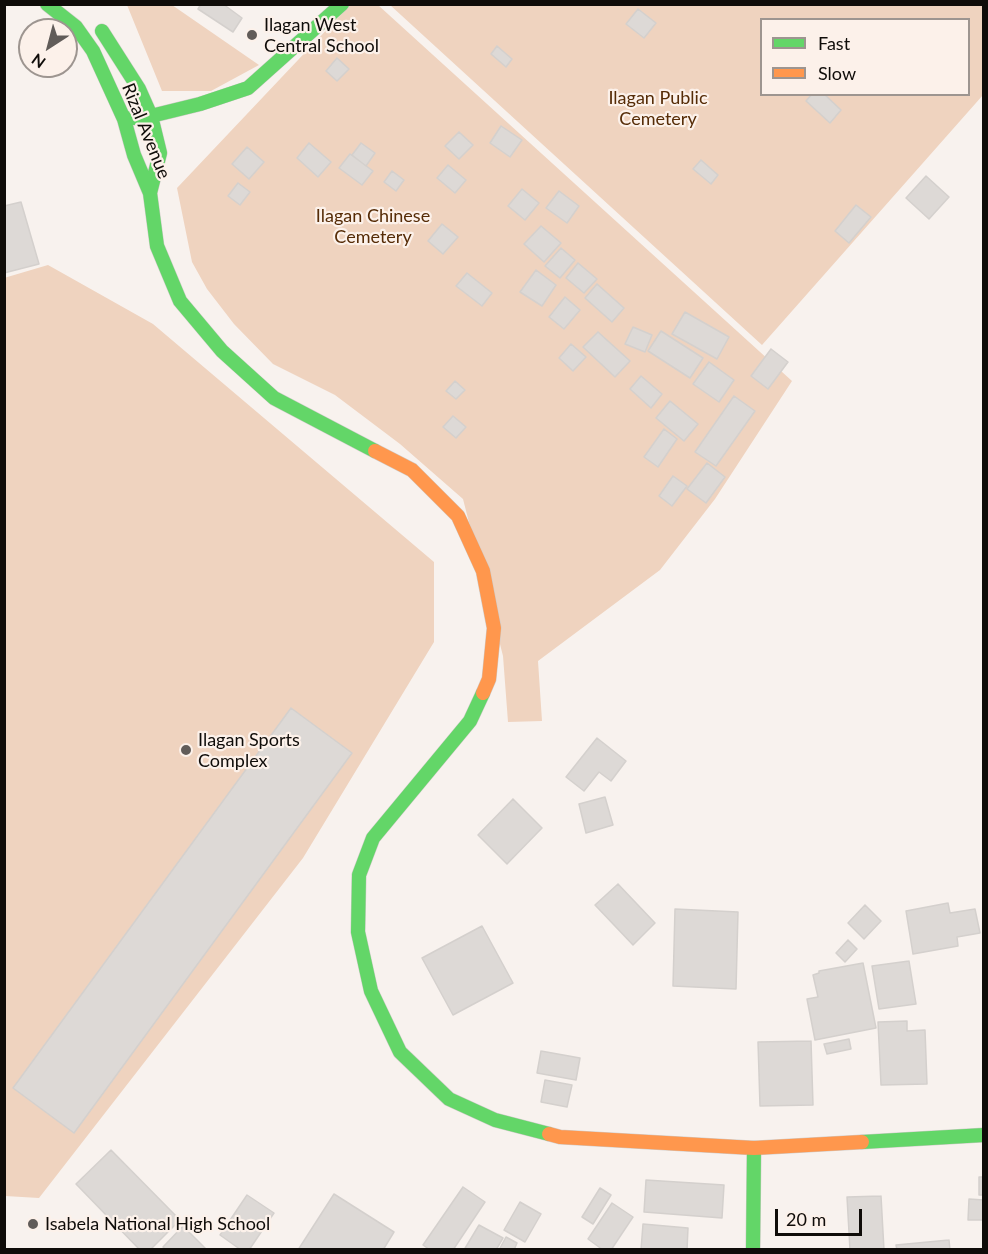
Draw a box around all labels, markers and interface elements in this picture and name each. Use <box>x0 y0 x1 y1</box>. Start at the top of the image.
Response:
place label: Ilagan West Central School <box>264 14 379 57</box>
north arrow <box>18 18 78 78</box>
legend <box>760 18 970 96</box>
marker: Ilagan West Central School <box>245 28 259 42</box>
text: Fast <box>818 32 850 54</box>
text: N <box>28 50 49 73</box>
text: Slow <box>818 62 856 84</box>
street label: Rizal Avenue <box>117 80 175 182</box>
park label: Ilagan Public Cemetery <box>608 87 708 130</box>
park label: Ilagan Chinese Cemetery <box>316 205 430 248</box>
place label: Ilagan Sports Complex <box>198 729 300 771</box>
marker: Ilagan Sports Complex <box>179 743 193 757</box>
scale bar <box>778 1197 865 1235</box>
text: 20 m <box>786 1208 826 1230</box>
place label: Isabela National High School <box>45 1213 270 1235</box>
marker: Isabela National High School <box>26 1217 40 1231</box>

